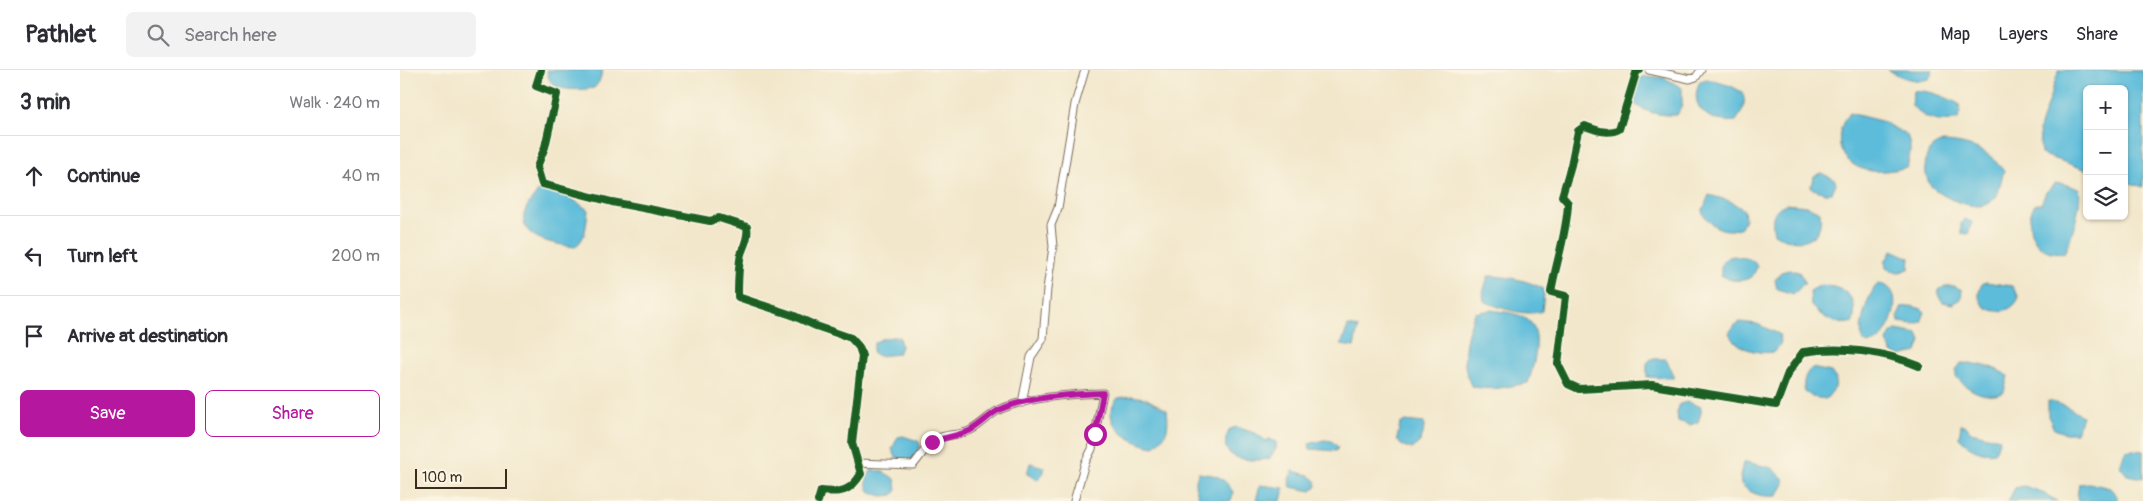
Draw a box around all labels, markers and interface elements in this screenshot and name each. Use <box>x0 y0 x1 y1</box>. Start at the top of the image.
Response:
search box <box>126 12 476 57</box>
text: Pathlet <box>25 20 96 49</box>
icon: search <box>144 21 172 49</box>
text: Search here <box>184 23 277 47</box>
text: Map <box>1941 23 1970 46</box>
text: Layers <box>1998 23 2048 46</box>
text: Share <box>2076 23 2118 46</box>
map controls <box>2083 85 2128 220</box>
button: + <box>2083 85 2128 130</box>
text: 3 min <box>20 89 70 116</box>
text: Walk · 240 m <box>289 93 380 113</box>
button: − <box>2083 130 2128 175</box>
icon: ahead <box>20 162 48 190</box>
text: Continue <box>67 164 140 188</box>
text: 40 m <box>342 166 380 186</box>
button: layers <box>2083 175 2128 220</box>
icon: left <box>20 242 48 270</box>
text: Turn left <box>67 244 137 268</box>
text: 200 m <box>332 246 380 266</box>
icon: arrive <box>20 322 48 350</box>
text: Arrive at destination <box>67 324 228 348</box>
button: Save <box>20 390 195 437</box>
button: Share <box>205 390 380 437</box>
route start <box>1084 423 1107 446</box>
route end <box>921 431 944 454</box>
scale bar <box>415 466 508 489</box>
text: 100 m <box>422 469 462 486</box>

